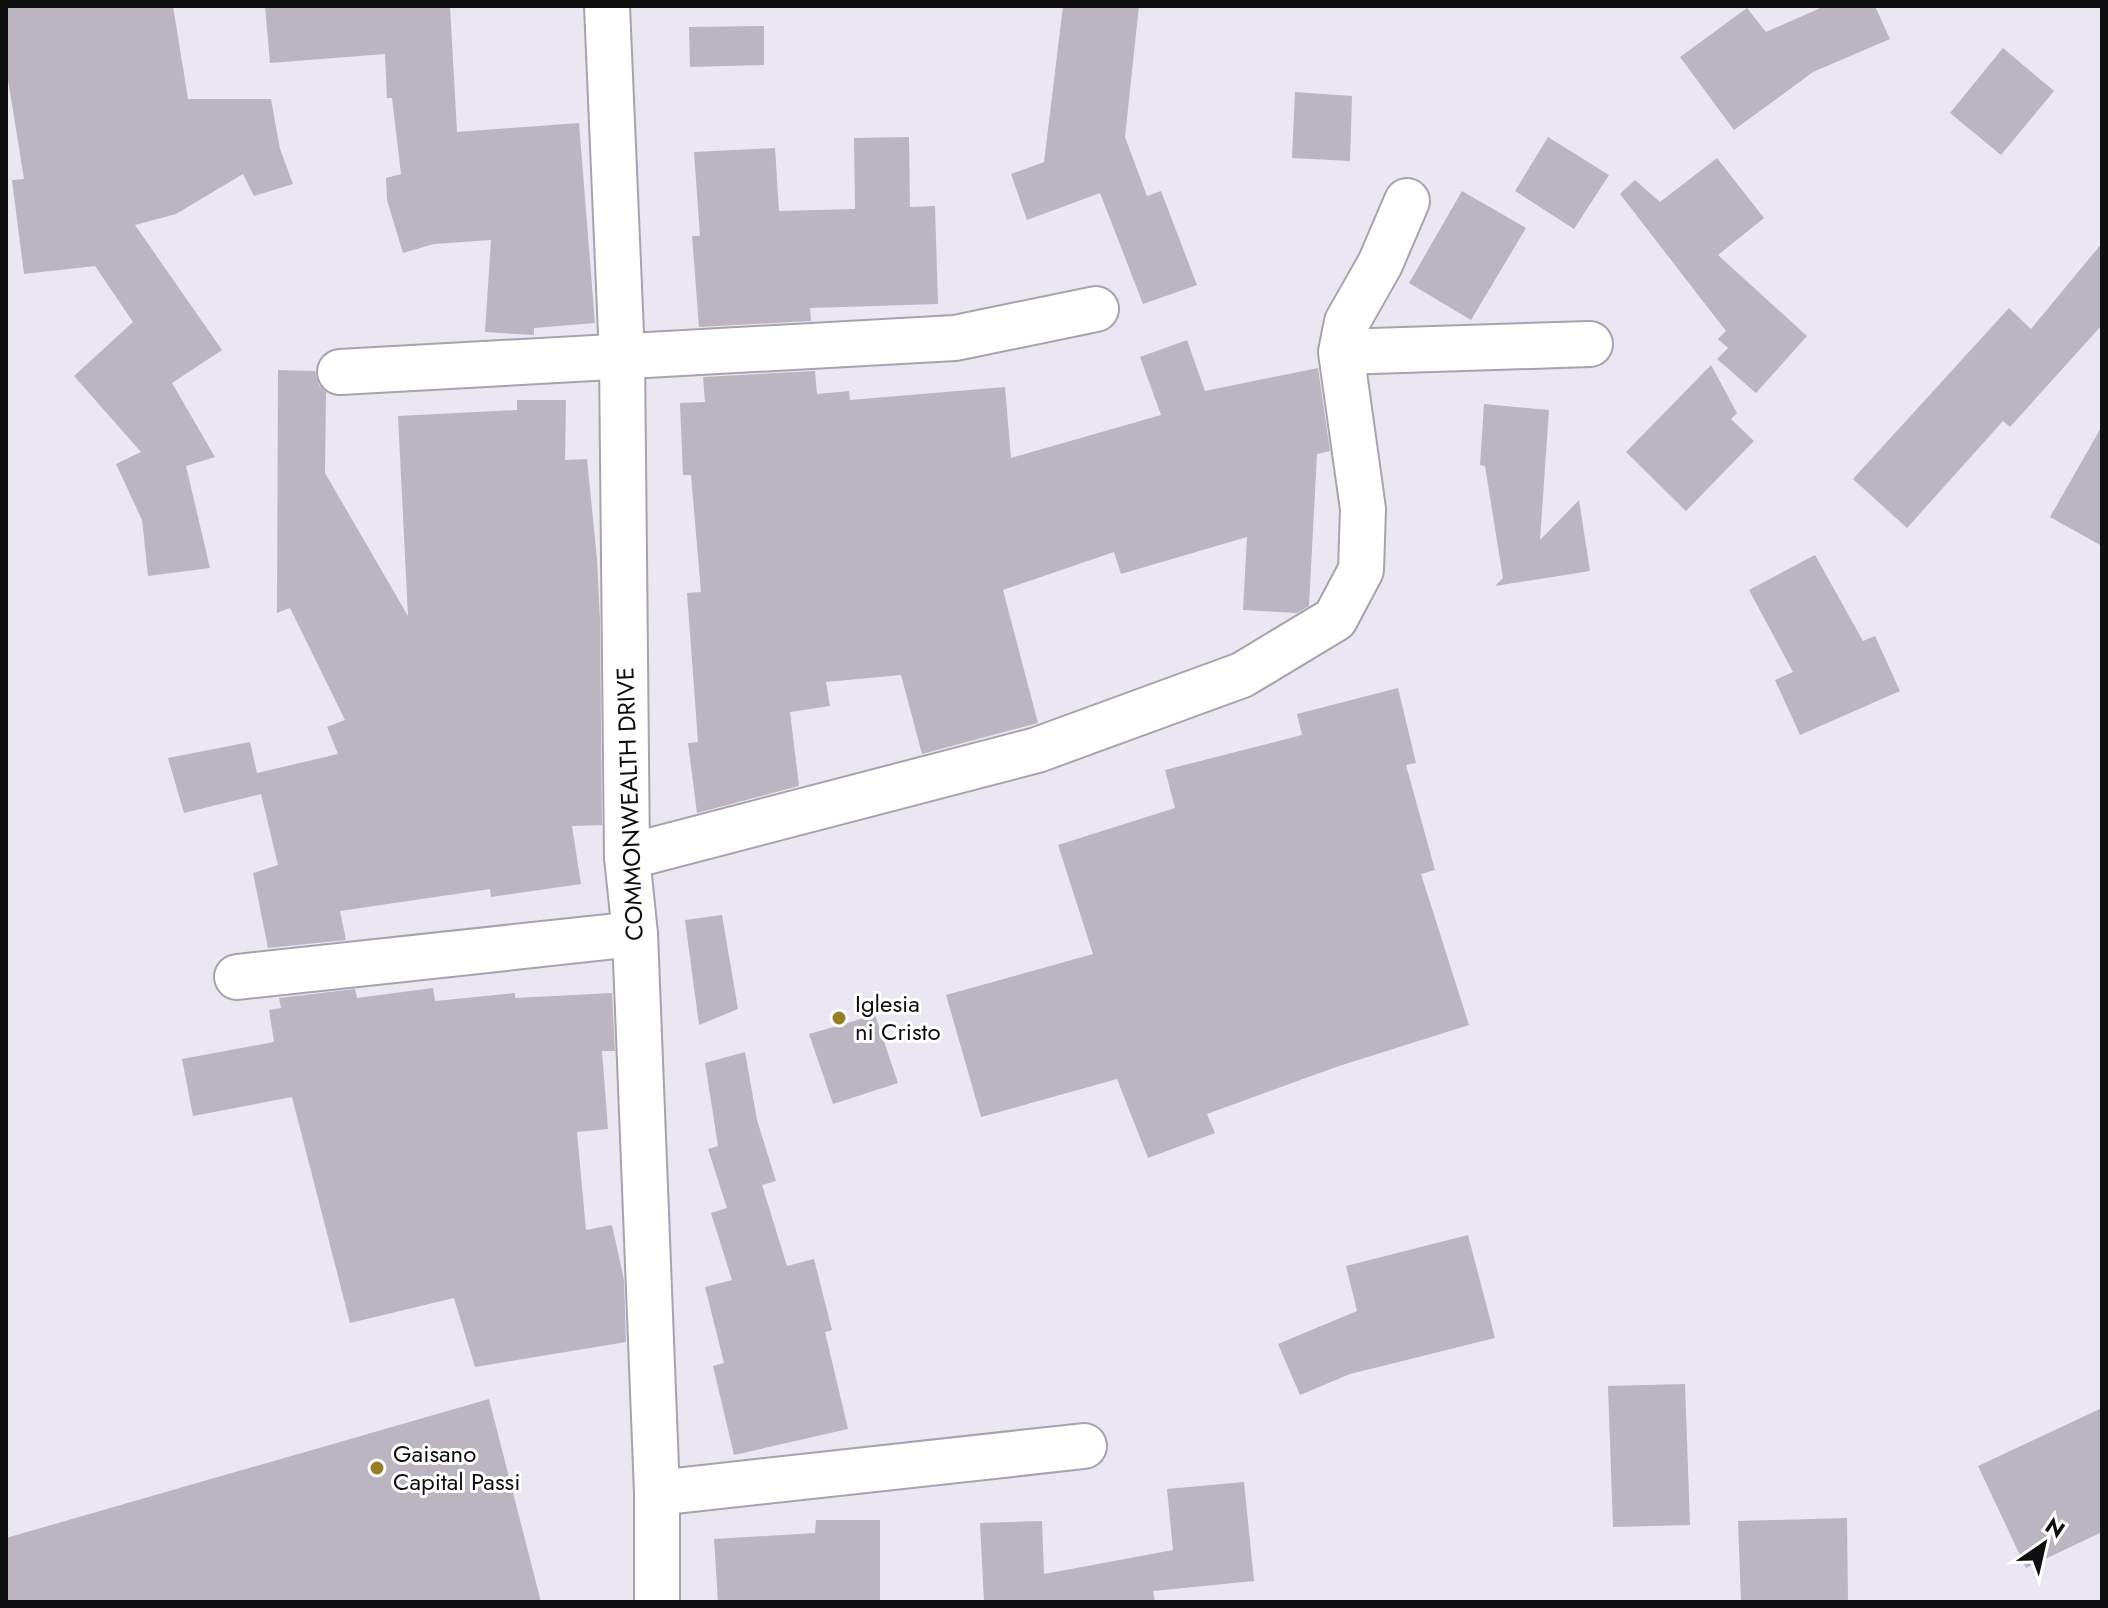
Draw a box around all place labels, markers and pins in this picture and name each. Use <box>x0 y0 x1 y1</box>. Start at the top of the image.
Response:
place label: Iglesia ni Cristo <box>855 986 941 1049</box>
marker: Iglesia ni Cristo <box>830 1009 848 1027</box>
place label: Gaisano Capital Passi <box>393 1436 521 1499</box>
marker: Gaisano Capital Passi <box>368 1459 386 1477</box>

